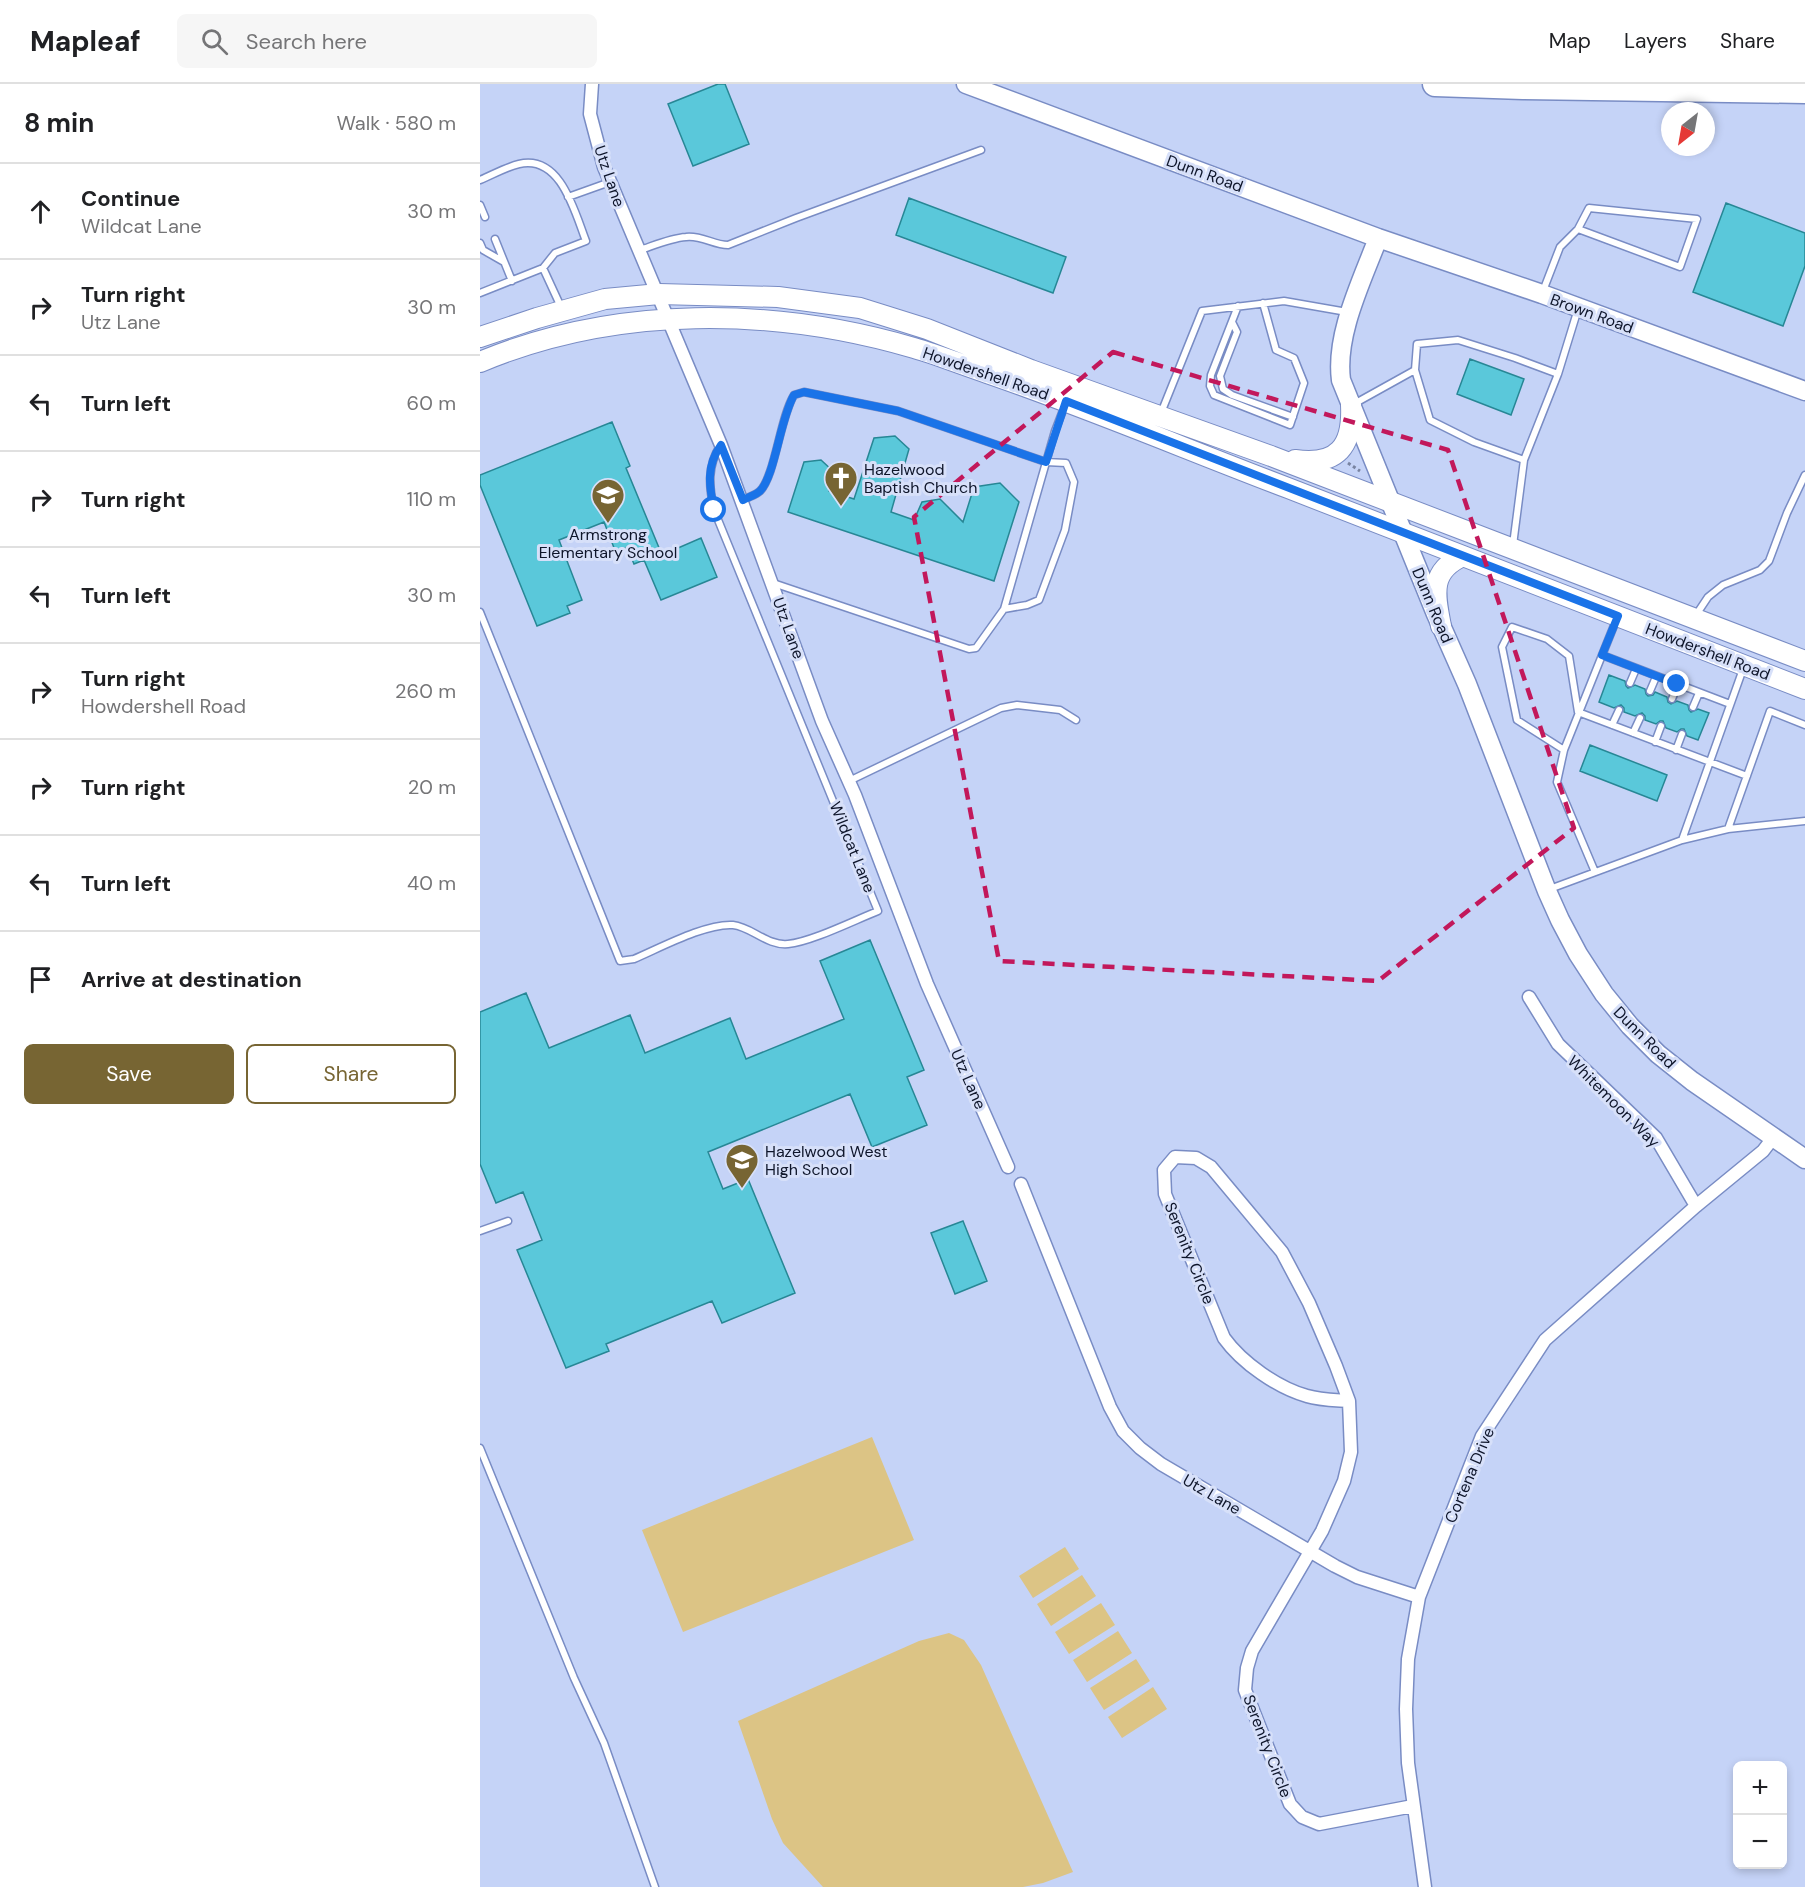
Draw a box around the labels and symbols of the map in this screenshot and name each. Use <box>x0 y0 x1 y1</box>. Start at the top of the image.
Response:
north arrow <box>1661 102 1715 156</box>
street label: Utz Lane <box>589 143 630 210</box>
street label: Dunn Road <box>1164 150 1246 197</box>
street label: Brown Road <box>1547 289 1636 338</box>
street label: Howdershell Road <box>920 342 1052 405</box>
place label: Hazelwood Baptish Church <box>864 459 977 498</box>
church icon: Hazelwood Baptish Church <box>823 460 859 507</box>
school or university icon: Armstrong Elementary School <box>590 477 626 524</box>
route start <box>700 496 726 522</box>
place label: Armstrong Elementary School <box>539 524 677 563</box>
street label: Dunn Road <box>1407 564 1458 646</box>
street label: Utz Lane <box>768 595 809 662</box>
street label: Howdershell Road <box>1642 618 1773 685</box>
route end <box>1663 670 1689 696</box>
street label: Wildcat Lane <box>825 799 880 896</box>
street label: Dunn Road <box>1609 1002 1680 1073</box>
street label: Utz Lane <box>946 1046 991 1113</box>
street label: Whitemoon Way <box>1563 1051 1664 1152</box>
place label: Hazelwood West High School <box>765 1141 887 1180</box>
school or university icon: Hazelwood West High School <box>724 1142 760 1189</box>
street label: Serenity Circle <box>1160 1199 1220 1307</box>
street label: Cortena Drive <box>1440 1424 1499 1526</box>
street label: Utz Lane <box>1179 1469 1245 1519</box>
street label: Serenity Circle <box>1238 1692 1297 1800</box>

